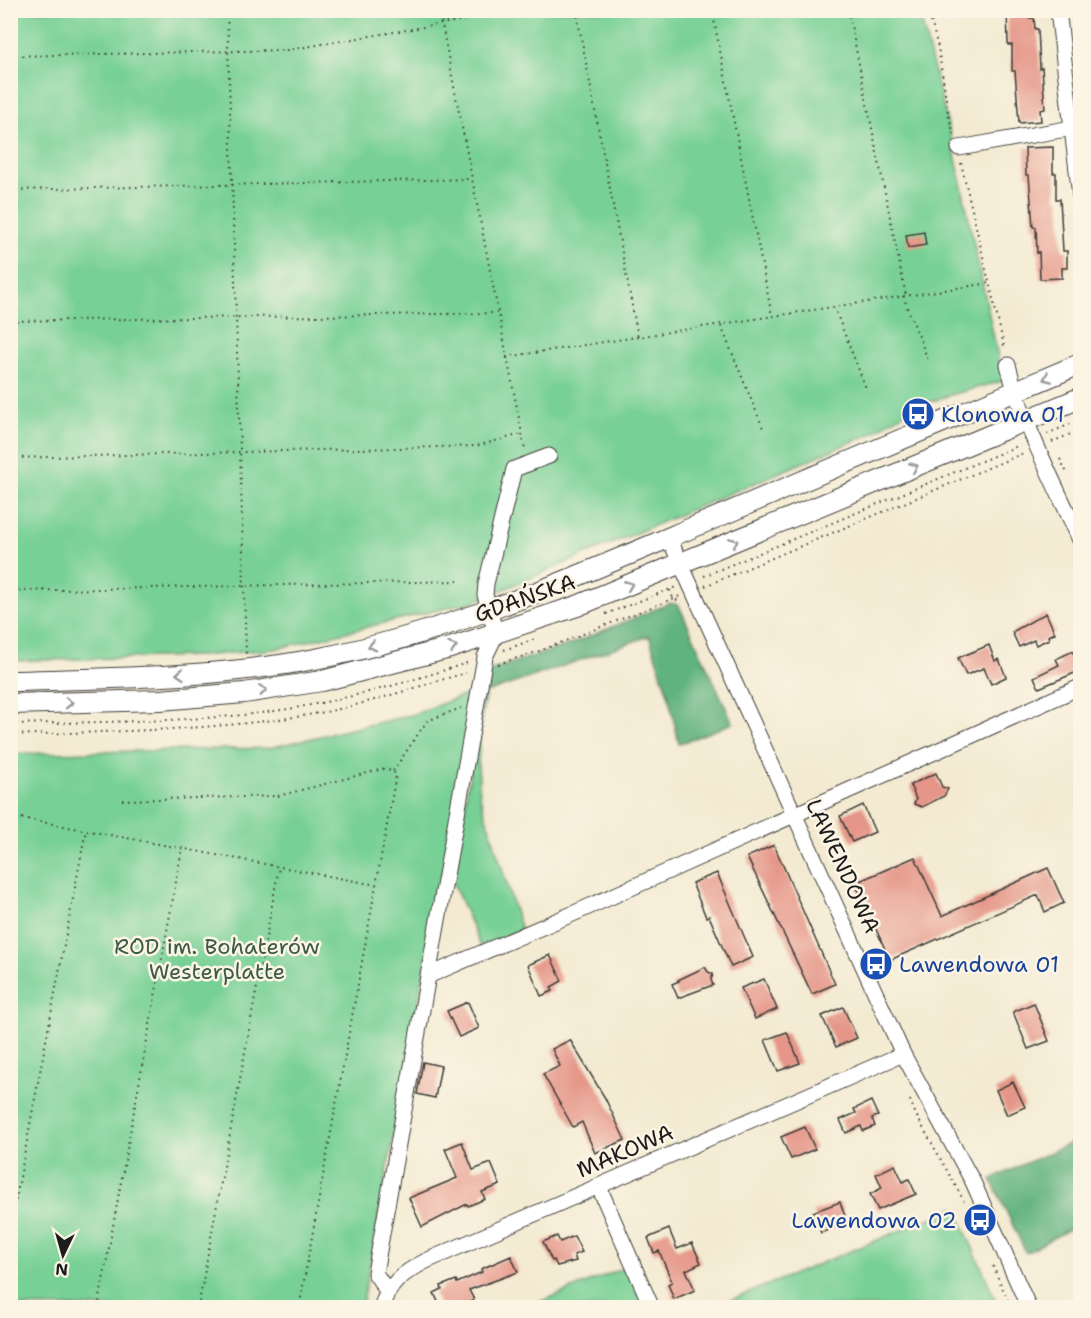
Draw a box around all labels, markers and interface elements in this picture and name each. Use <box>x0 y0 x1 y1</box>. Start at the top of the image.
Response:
one-way arrow <box>1043 371 1054 383</box>
bus stop icon: Klonowa 01 <box>900 396 936 432</box>
place label: Klonowa 01 <box>941 400 1065 429</box>
one-way arrow <box>908 462 919 474</box>
one-way arrow <box>728 537 739 549</box>
street label: GDAŃSKA <box>471 567 579 629</box>
one-way arrow <box>622 580 633 592</box>
one-way arrow <box>368 638 378 651</box>
one-way arrow <box>447 642 458 654</box>
one-way arrow <box>175 667 184 680</box>
one-way arrow <box>259 684 268 696</box>
one-way arrow <box>64 697 73 709</box>
street label: LAWENDOWA <box>799 794 887 938</box>
park label: ROD im. Bohaterów Westerplatte <box>114 932 320 986</box>
bus stop icon: Lawendowa 01 <box>858 946 894 982</box>
place label: Lawendowa 01 <box>899 950 1059 979</box>
street label: MAKOWA <box>572 1118 678 1184</box>
bus stop icon: Lawendowa 02 <box>962 1202 998 1238</box>
place label: Lawendowa 02 <box>791 1206 957 1235</box>
north arrow <box>33 1225 93 1285</box>
text: N <box>55 1258 69 1280</box>

